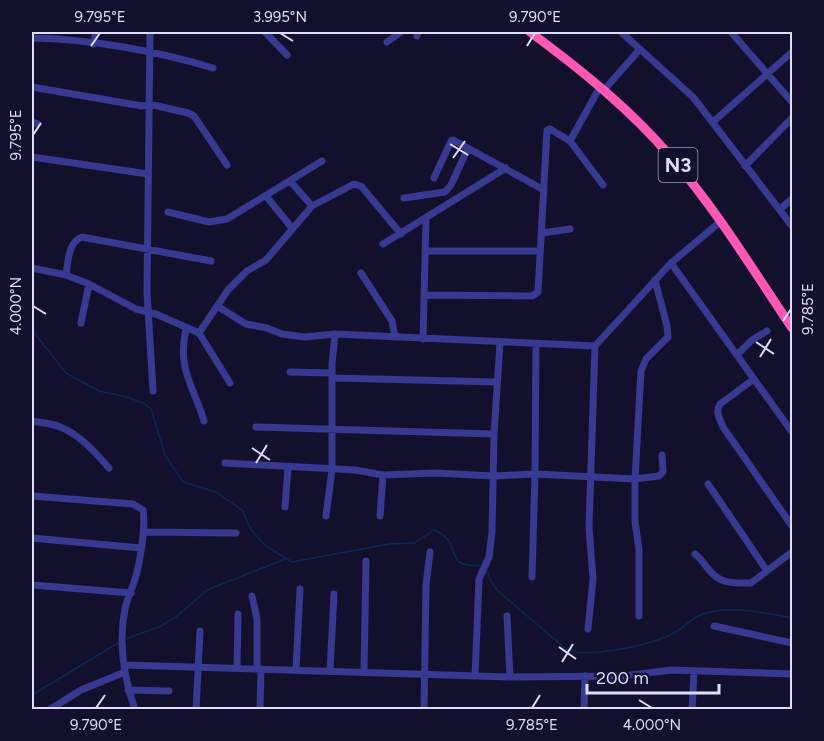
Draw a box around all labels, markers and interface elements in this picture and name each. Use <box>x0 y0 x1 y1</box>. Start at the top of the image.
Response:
text: 9.795°E <box>74 8 126 26</box>
text: 3.995°N <box>253 8 307 26</box>
text: 9.790°E <box>509 8 561 26</box>
text: 9.795°E <box>7 109 25 161</box>
road number: N3 <box>658 148 698 182</box>
text: 4.000°N <box>7 277 25 335</box>
text: 9.785°E <box>799 283 817 335</box>
scale bar <box>587 657 719 695</box>
text: 200 m <box>596 667 649 689</box>
text: 9.790°E <box>70 716 122 734</box>
text: 9.785°E <box>506 716 558 734</box>
text: 4.000°N <box>623 716 681 734</box>

